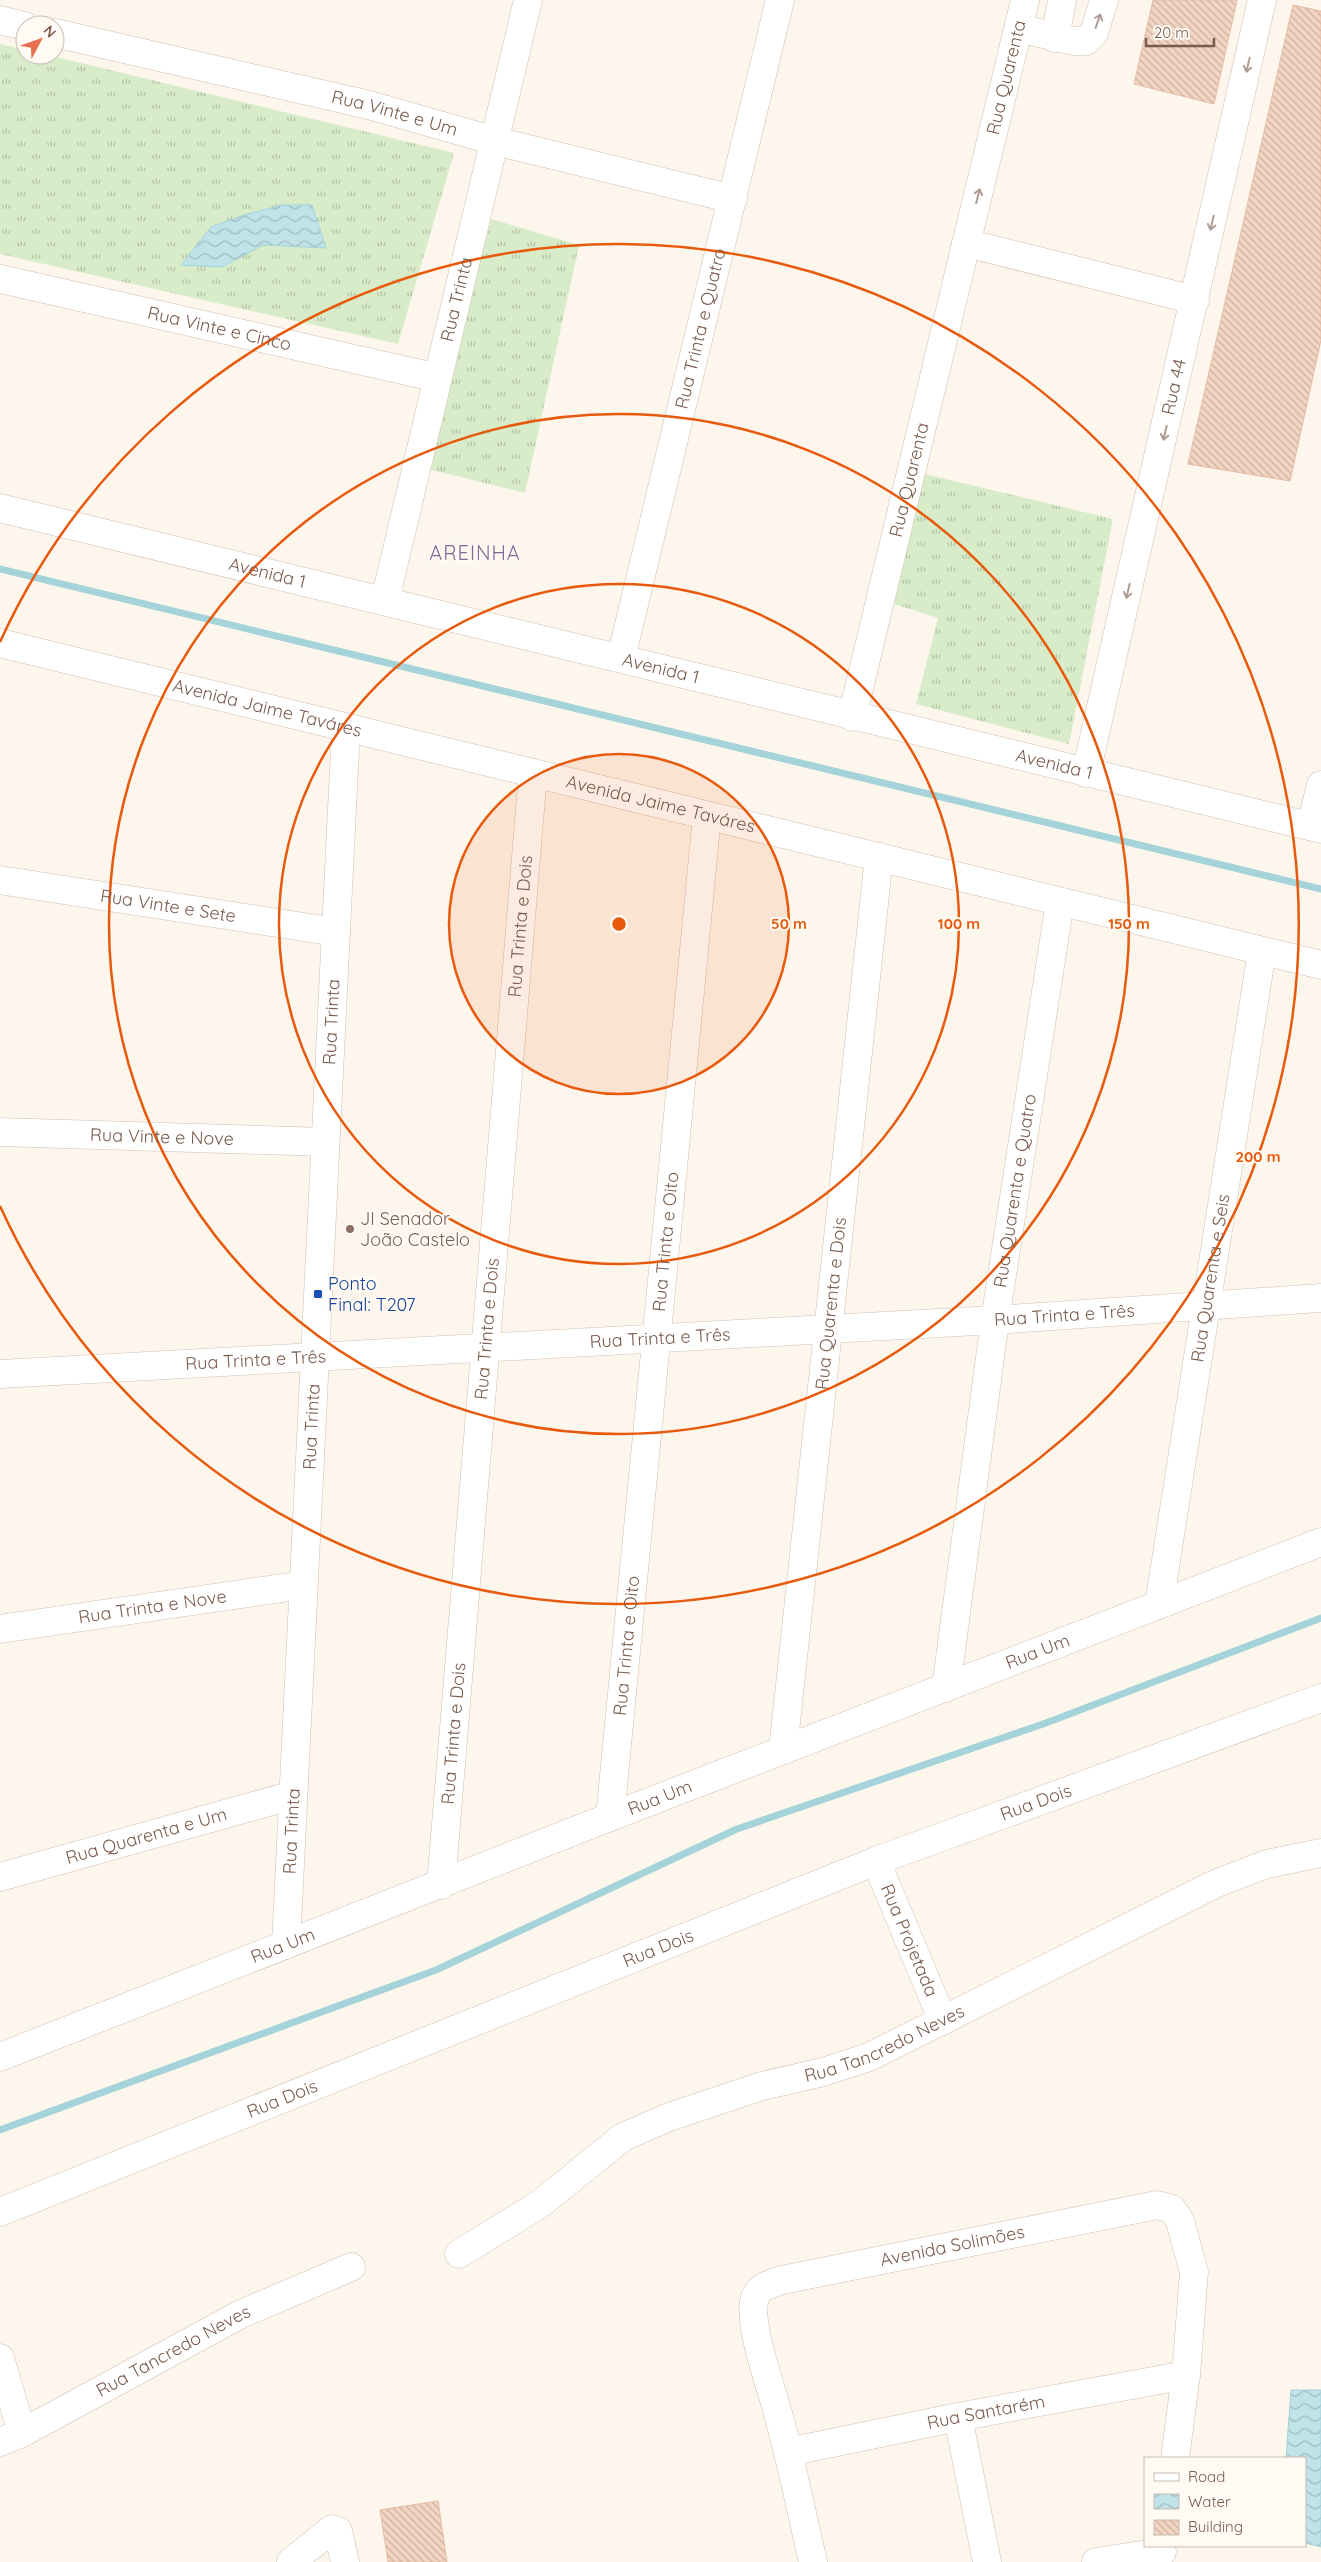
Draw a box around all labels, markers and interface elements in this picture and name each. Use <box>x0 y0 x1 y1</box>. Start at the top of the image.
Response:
one-way arrow <box>1094 13 1103 29</box>
north arrow <box>15 15 65 65</box>
scale bar <box>1146 15 1214 47</box>
street label: Rua Quarenta <box>981 18 1031 137</box>
text: N <box>40 22 60 41</box>
text: 20 m <box>1154 23 1189 42</box>
one-way arrow <box>1242 56 1252 72</box>
street label: Rua Vinte e Um <box>330 85 460 141</box>
one-way arrow <box>974 188 983 204</box>
one-way arrow <box>1207 215 1217 231</box>
street label: Rua Trinta e Quatro <box>670 246 731 411</box>
street label: Rua Trinta <box>435 255 477 344</box>
street label: Rua Vinte e Cinco <box>146 301 294 356</box>
street label: Rua 44 <box>1156 356 1191 417</box>
street label: Rua Quarenta <box>884 420 934 539</box>
one-way arrow <box>1160 425 1169 441</box>
district label: AREINHA <box>429 540 521 565</box>
street label: Avenida 1 <box>227 552 308 593</box>
one-way arrow <box>1123 583 1132 599</box>
street label: Avenida 1 <box>620 648 702 689</box>
street label: Avenida Jaime Taváres <box>170 674 364 742</box>
street label: Avenida 1 <box>1014 743 1095 784</box>
street label: Avenida Jaime Taváres <box>564 769 758 838</box>
street label: Rua Trinta e Dois <box>502 854 537 998</box>
street label: Rua Vinte e Sete <box>99 884 237 927</box>
text: 50 m <box>771 914 807 933</box>
text: 100 m <box>938 914 980 933</box>
text: 150 m <box>1108 914 1150 933</box>
centre of rings <box>610 915 628 933</box>
street label: Rua Trinta <box>317 979 345 1066</box>
street label: Rua Quarenta e Quatro <box>988 1092 1041 1289</box>
street label: Rua Vinte e Nove <box>90 1123 234 1150</box>
text: 200 m <box>1236 1147 1281 1166</box>
street label: Rua Trinta e Oito <box>647 1171 683 1313</box>
street label: Rua Quarenta e Seis <box>1185 1192 1235 1364</box>
place label: JI Senador João Castelo <box>360 1207 470 1251</box>
street label: Rua Quarenta e Dois <box>810 1216 851 1391</box>
marker: JI Senador João Castelo <box>344 1223 356 1235</box>
street label: Rua Trinta e Dois <box>469 1257 504 1401</box>
place label: Ponto Final: T207 <box>328 1272 416 1316</box>
marker: Ponto Final: T207 <box>312 1288 324 1300</box>
street label: Rua Trinta e Três <box>993 1299 1135 1331</box>
street label: Rua Trinta e Três <box>589 1322 731 1353</box>
street label: Rua Trinta e Três <box>185 1344 327 1375</box>
street label: Rua Trinta <box>297 1383 325 1470</box>
street label: Rua Trinta e Oito <box>608 1575 644 1717</box>
street label: Rua Trinta e Nove <box>77 1584 228 1629</box>
street label: Rua Um <box>1002 1628 1073 1674</box>
street label: Rua Trinta e Dois <box>436 1662 470 1805</box>
street label: Rua Um <box>624 1774 695 1820</box>
street label: Rua Dois <box>997 1778 1075 1826</box>
street label: Rua Trinta <box>278 1788 305 1875</box>
street label: Rua Quarenta e Um <box>63 1802 230 1869</box>
street label: Rua Projetada <box>876 1880 943 2000</box>
street label: Rua Um <box>247 1922 318 1968</box>
street label: Rua Dois <box>619 1923 697 1972</box>
street label: Rua Tancredo Neves <box>802 1999 968 2087</box>
street label: Rua Dois <box>243 2074 321 2123</box>
street label: Avenida Solimões <box>878 2220 1026 2271</box>
street label: Rua Tancredo Neves <box>92 2299 254 2402</box>
street label: Rua Santarém <box>925 2389 1047 2434</box>
legend <box>1144 2457 1306 2547</box>
text: Road <box>1188 2467 1225 2486</box>
text: Water <box>1188 2492 1231 2511</box>
text: Building <box>1188 2517 1243 2536</box>

